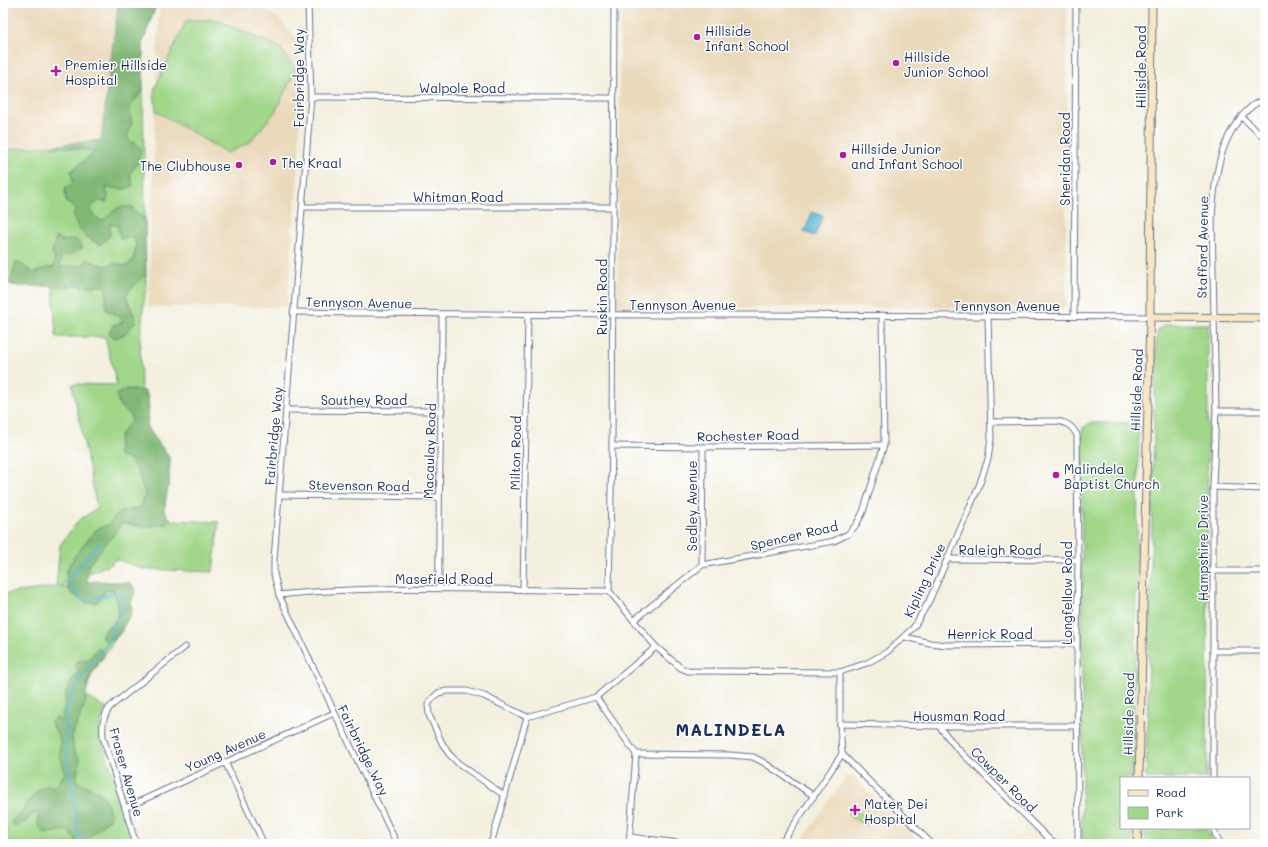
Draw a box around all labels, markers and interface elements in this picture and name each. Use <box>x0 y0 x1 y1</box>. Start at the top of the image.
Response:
place label: Hillside Infant School <box>705 22 789 54</box>
street label: Hillside Road <box>1132 26 1149 108</box>
street label: Fairbridge Way <box>290 28 307 127</box>
marker: Hillside Infant School <box>692 32 702 42</box>
place label: Hillside Junior School <box>904 48 989 80</box>
place label: Premier Hillside Hospital <box>65 56 167 88</box>
marker: Hillside Junior School <box>891 58 901 68</box>
marker: Premier Hillside Hospital <box>50 65 62 77</box>
street label: Walpole Road <box>419 79 505 96</box>
street label: Sheridan Road <box>1056 112 1073 206</box>
place label: Hillside Junior and Infant School <box>851 140 963 172</box>
marker: Hillside Junior and Infant School <box>838 150 848 160</box>
place label: The Kraal <box>281 154 342 171</box>
place label: The Clubhouse <box>140 157 231 174</box>
marker: The Kraal <box>268 157 278 167</box>
marker: The Clubhouse <box>234 160 244 170</box>
street label: Whitman Road <box>413 188 503 205</box>
street label: Stafford Avenue <box>1193 195 1211 299</box>
street label: Ruskin Road <box>593 259 610 335</box>
street label: Tennyson Avenue <box>305 293 413 311</box>
street label: Tennyson Avenue <box>630 296 736 313</box>
street label: Tennyson Avenue <box>954 297 1060 314</box>
street label: Hillside Road <box>1126 348 1146 432</box>
street label: Fairbridge Way <box>260 386 286 486</box>
street label: Southey Road <box>321 391 407 408</box>
street label: Macaulay Road <box>419 403 439 499</box>
street label: Milton Road <box>506 415 524 491</box>
street label: Rochester Road <box>697 426 799 444</box>
place label: Malindela Baptist Church <box>1064 460 1159 492</box>
street label: Sedley Avenue <box>683 461 700 551</box>
marker: Malindela Baptist Church <box>1051 470 1061 480</box>
street label: Stevenson Road <box>308 476 410 494</box>
street label: Hampshire Drive <box>1194 495 1211 601</box>
street label: Spencer Road <box>749 517 839 553</box>
street label: Kipling Drive <box>899 540 949 620</box>
street label: Raleigh Road <box>958 541 1042 558</box>
street label: Longfellow Road <box>1058 541 1075 645</box>
street label: Masefield Road <box>395 570 493 587</box>
street label: Herrick Road <box>947 625 1033 642</box>
street label: Hillside Road <box>1119 672 1137 756</box>
street label: Fairbridge Way <box>335 702 393 798</box>
street label: Housman Road <box>913 707 1005 724</box>
district label: MALINDELA <box>676 718 786 740</box>
street label: Young Avenue <box>182 724 268 776</box>
street label: Fraser Avenue <box>106 725 148 819</box>
street label: Cowper Road <box>968 743 1040 815</box>
legend <box>1120 777 1250 829</box>
text: Road <box>1156 784 1186 800</box>
place label: Mater Dei Hospital <box>864 795 928 827</box>
marker: Mater Dei Hospital <box>849 804 861 816</box>
text: Park <box>1156 804 1183 820</box>

